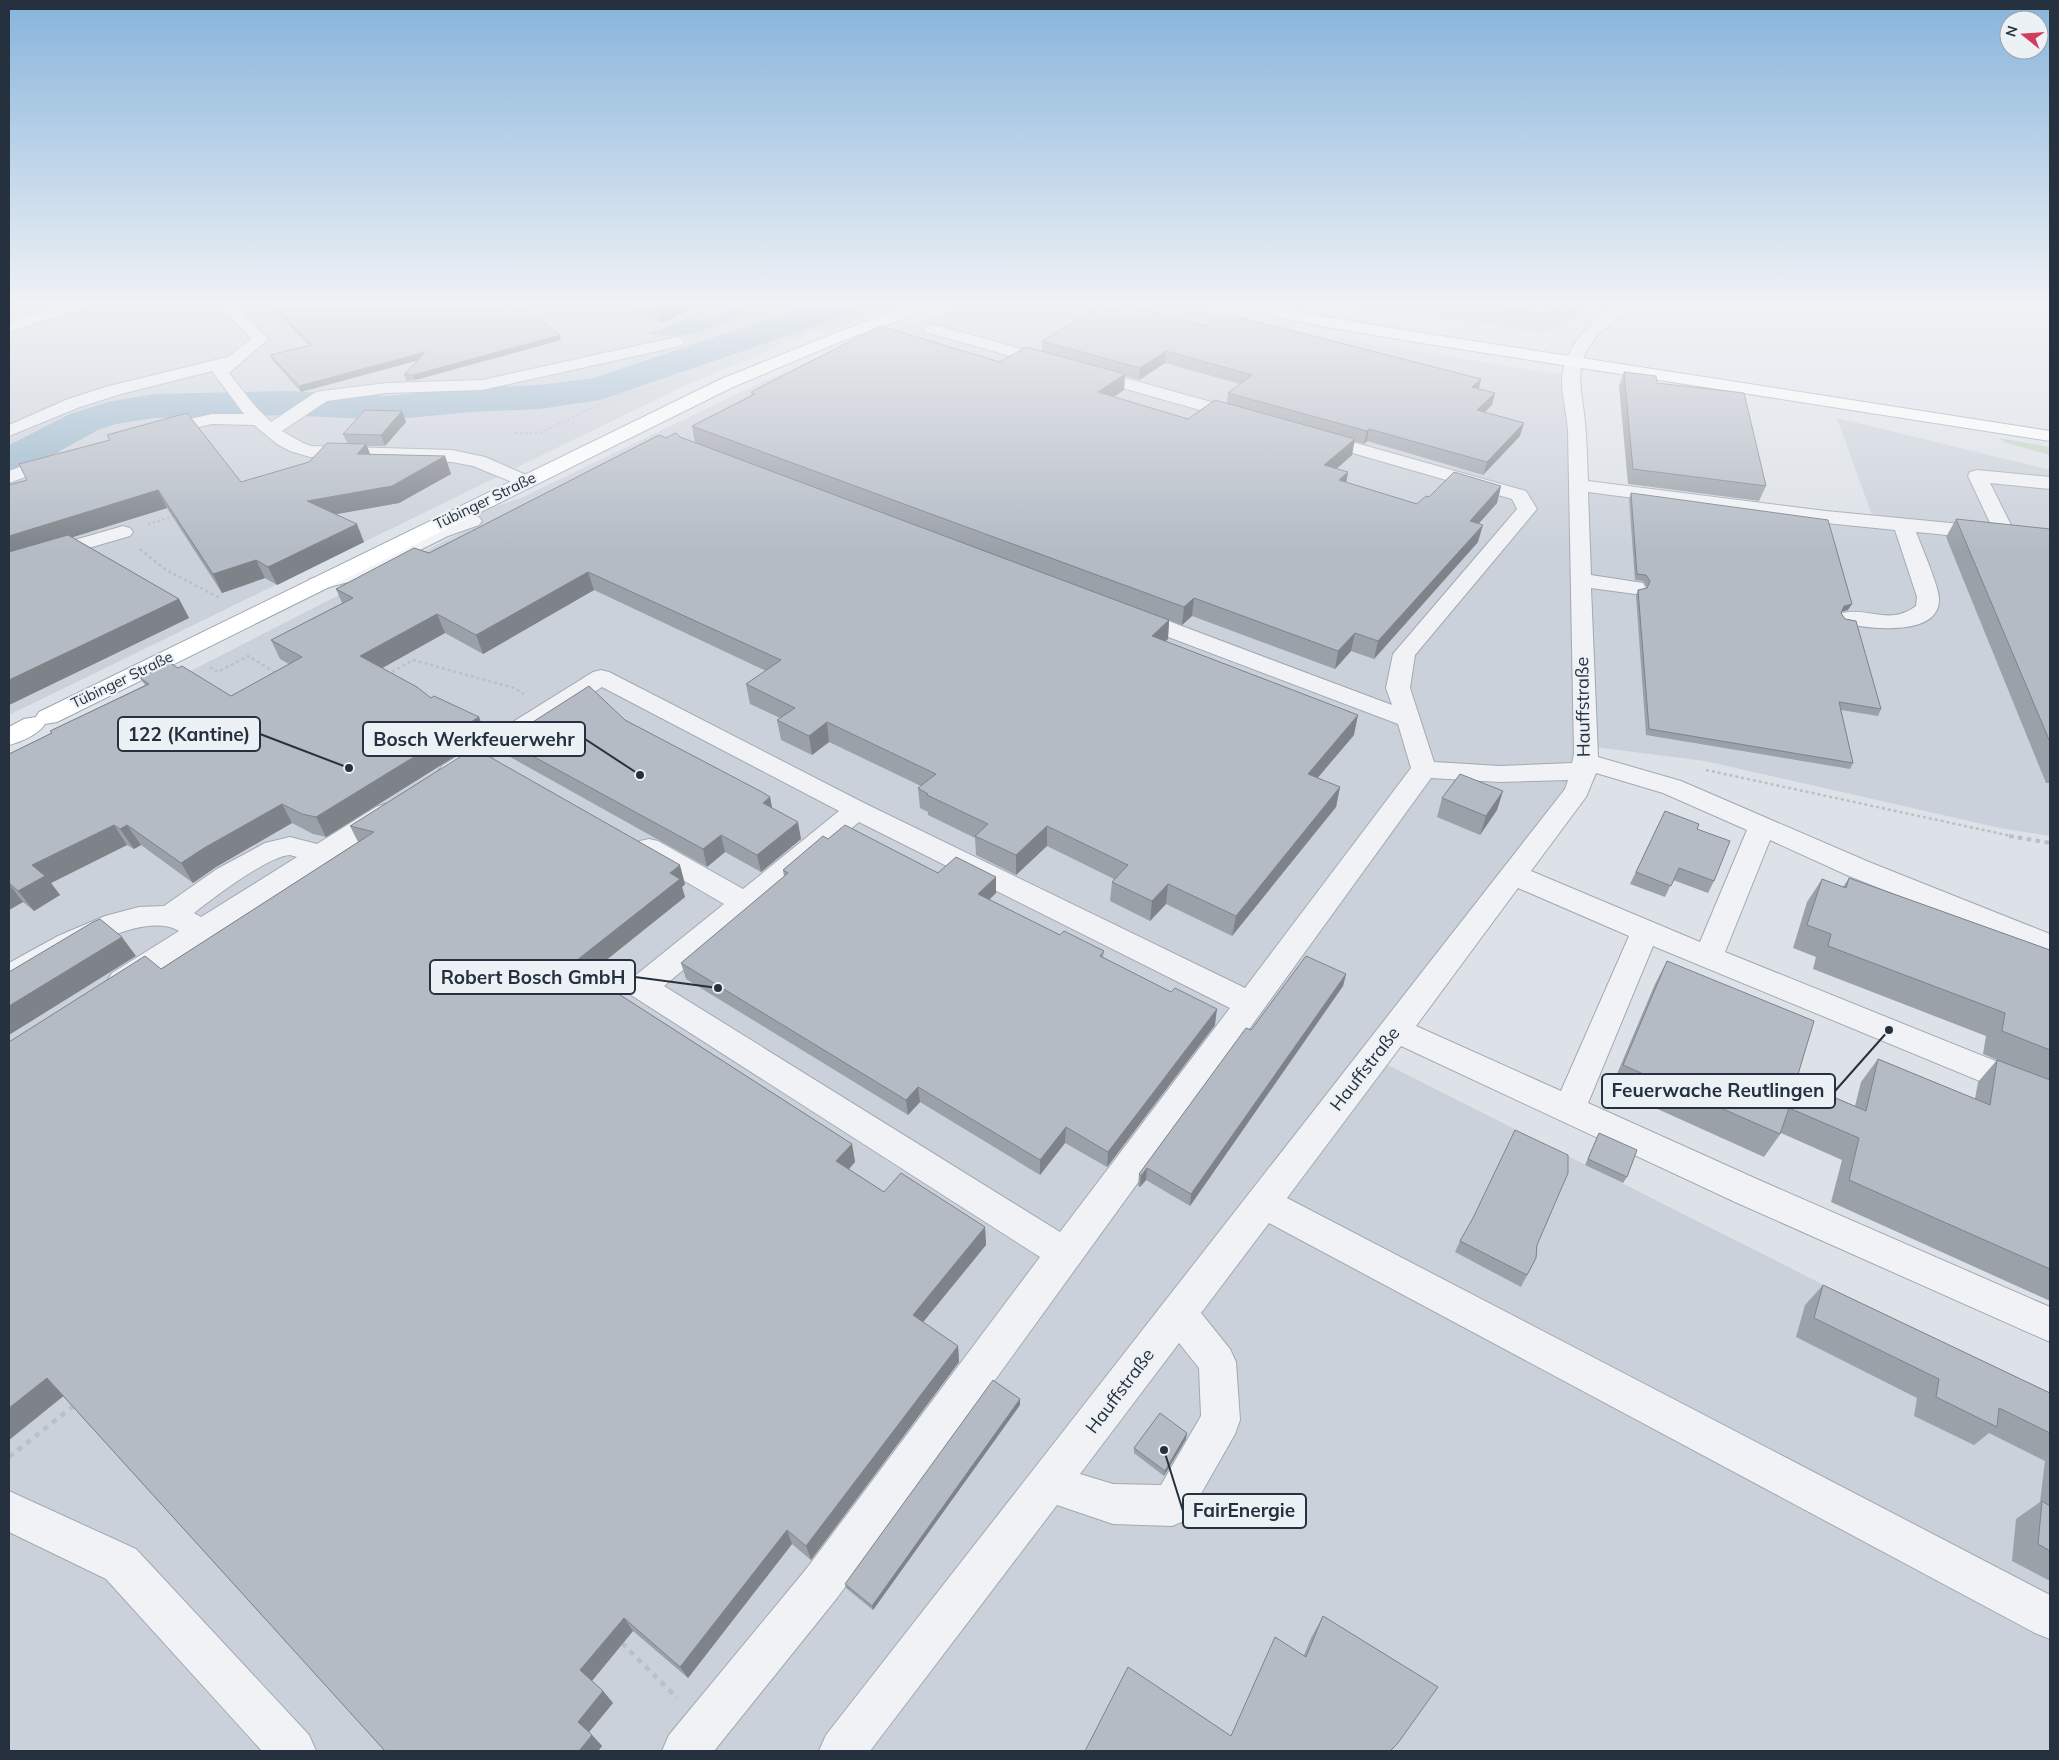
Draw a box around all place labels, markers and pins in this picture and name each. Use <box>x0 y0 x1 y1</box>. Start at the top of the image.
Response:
callout: 122 (Kantine) <box>118 717 260 751</box>
callout: Bosch Werkfeuerwehr <box>363 722 585 756</box>
callout: Robert Bosch GmbH <box>430 960 635 994</box>
callout: Feuerwache Reutlingen <box>1602 1074 1835 1108</box>
callout: FairEnergie <box>1183 1494 1306 1528</box>

